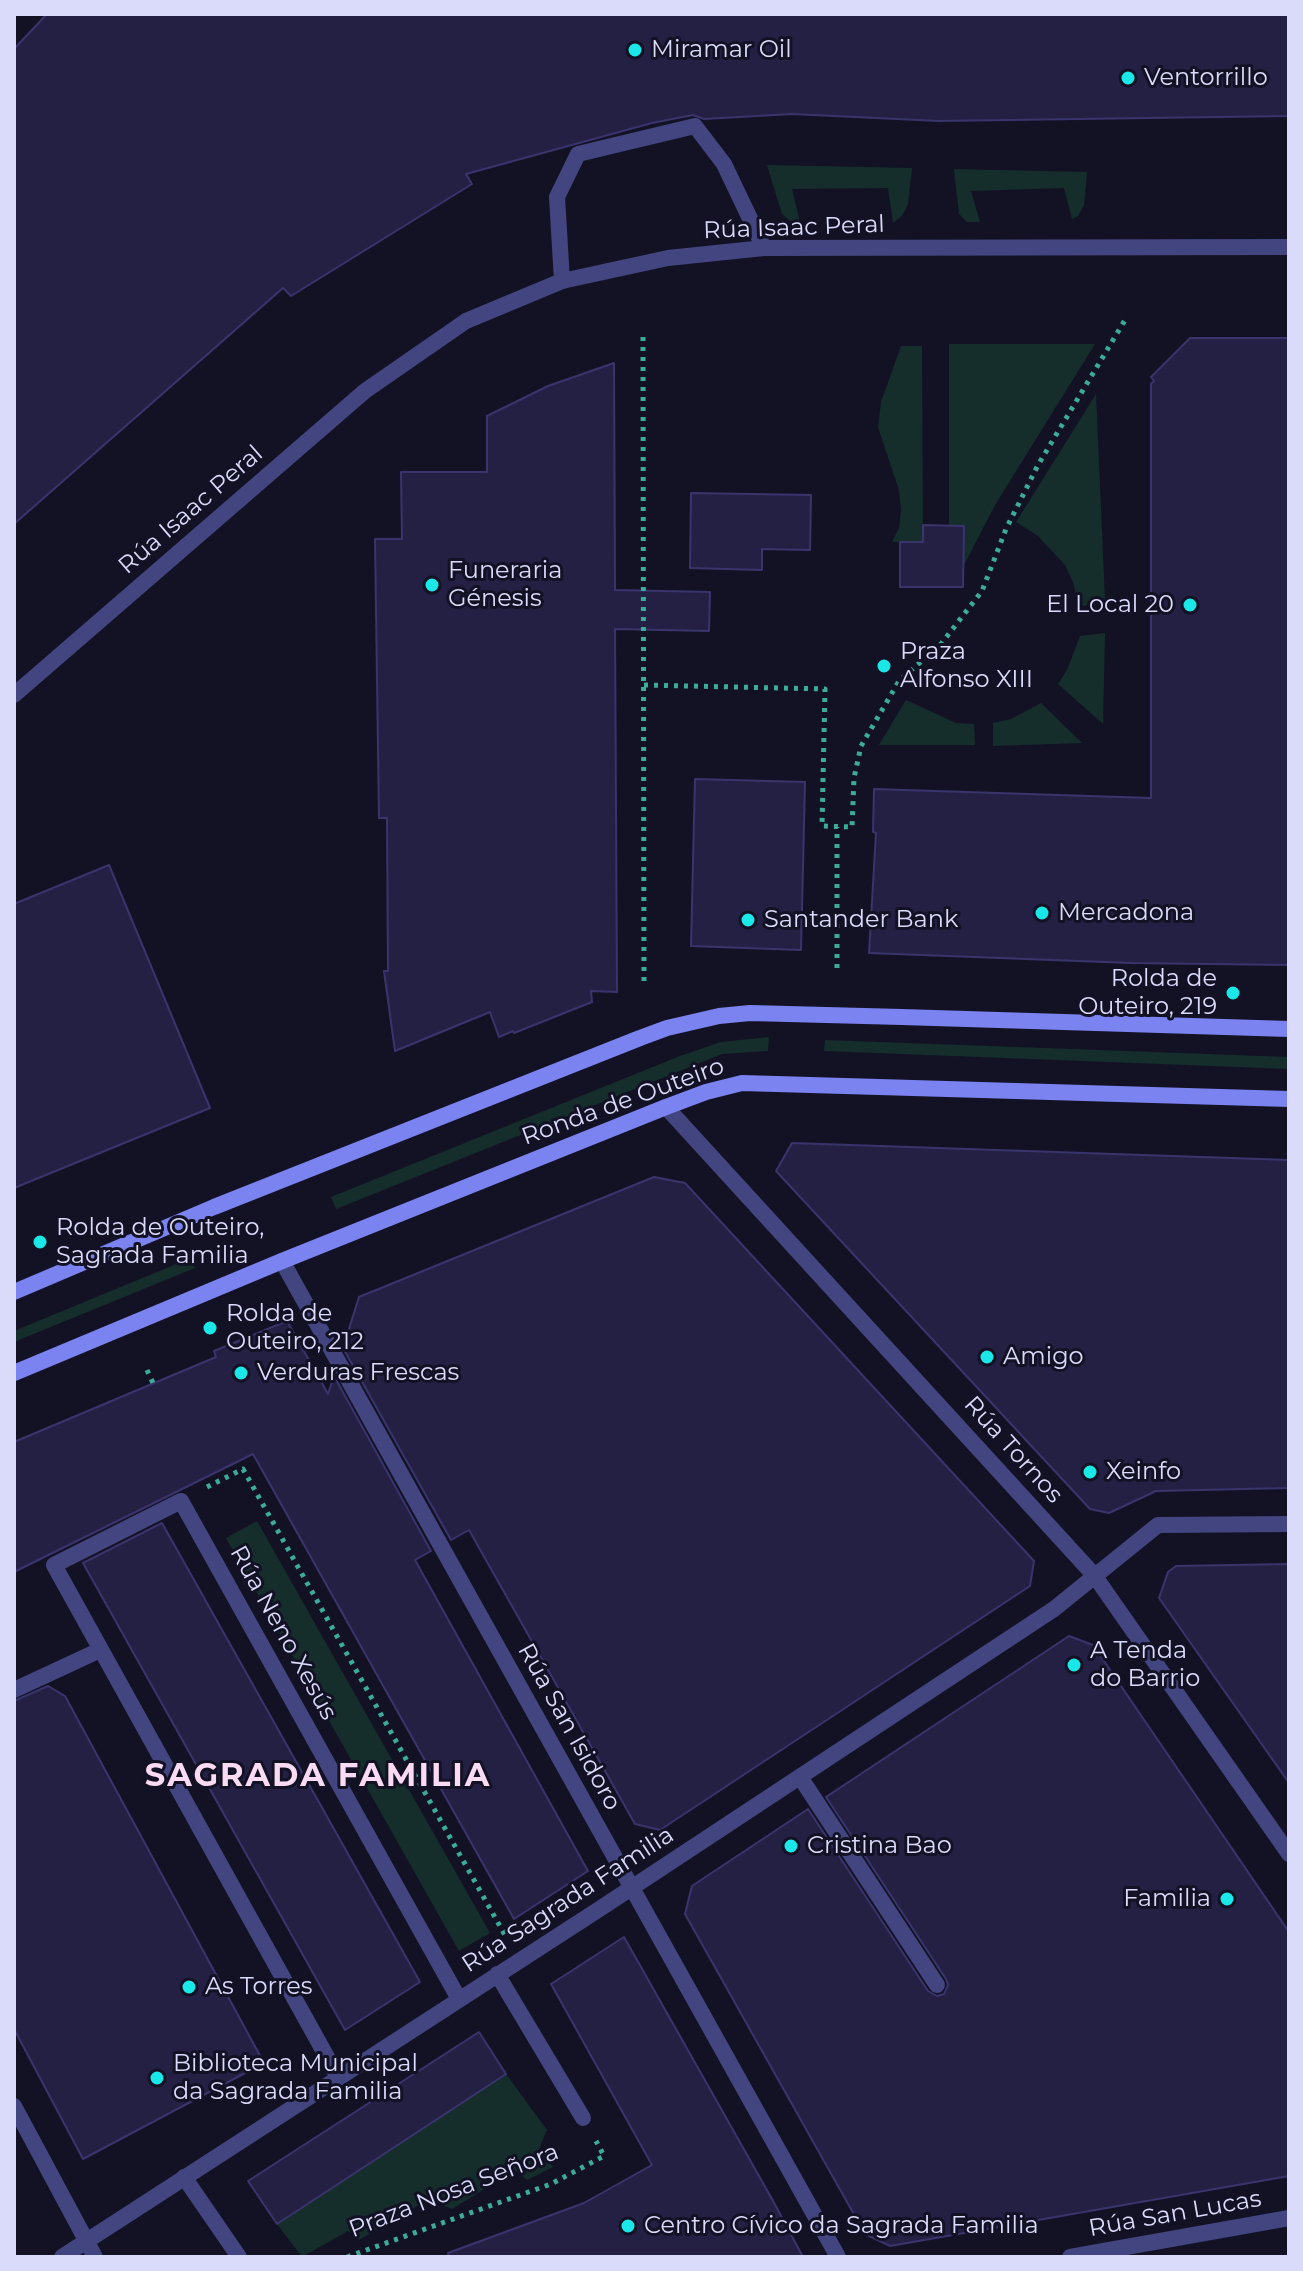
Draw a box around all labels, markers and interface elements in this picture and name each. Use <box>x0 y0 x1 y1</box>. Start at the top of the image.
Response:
place label: Miramar Oil <box>651 36 792 64</box>
marker: Miramar Oil <box>626 41 644 59</box>
place label: Ventorrillo <box>1144 64 1268 92</box>
marker: Ventorrillo <box>1119 69 1137 87</box>
street label: Rúa Isaac Peral <box>703 210 885 246</box>
street label: Rúa Isaac Peral <box>113 440 269 580</box>
place label: Funeraria Génesis <box>448 557 562 613</box>
marker: Funeraria Génesis <box>423 576 441 594</box>
place label: El Local 20 <box>1046 591 1174 619</box>
marker: El Local 20 <box>1181 596 1199 614</box>
place label: Praza Alfonso XIII <box>900 638 1033 694</box>
marker: Praza Alfonso XIII <box>875 657 893 675</box>
place label: Mercadona <box>1058 899 1194 927</box>
marker: Mercadona <box>1033 904 1051 922</box>
place label: Santander Bank <box>764 906 958 934</box>
marker: Santander Bank <box>739 911 757 929</box>
place label: Rolda de Outeiro, 219 <box>1078 965 1217 1021</box>
marker: Rolda de Outeiro, 219 <box>1224 984 1242 1002</box>
street label: Ronda de Outeiro <box>518 1052 728 1152</box>
place label: Rolda de Outeiro, Sagrada Familia <box>56 1214 264 1270</box>
marker: Rolda de Outeiro, Sagrada Familia <box>31 1233 49 1251</box>
place label: Rolda de Outeiro, 212 <box>226 1300 364 1356</box>
marker: Rolda de Outeiro, 212 <box>201 1319 219 1337</box>
place label: Amigo <box>1003 1343 1084 1371</box>
marker: Amigo <box>978 1348 996 1366</box>
place label: Verduras Frescas <box>257 1359 459 1387</box>
marker: Verduras Frescas <box>232 1364 250 1382</box>
street label: Rúa Tornos <box>958 1391 1068 1509</box>
place label: Xeinfo <box>1106 1458 1181 1486</box>
marker: Xeinfo <box>1081 1463 1099 1481</box>
street label: Rúa Neno Xesús <box>223 1541 343 1725</box>
place label: A Tenda do Barrio <box>1090 1637 1200 1693</box>
street label: Rúa San Isidoro <box>511 1638 627 1816</box>
marker: A Tenda do Barrio <box>1065 1656 1083 1674</box>
district label: SAGRADA FAMILIA <box>145 1758 491 1796</box>
street label: Rúa Sagrada Familia <box>457 1821 679 1979</box>
place label: Cristina Bao <box>807 1832 952 1860</box>
marker: Cristina Bao <box>782 1837 800 1855</box>
place label: Familia <box>1123 1885 1211 1913</box>
marker: Familia <box>1218 1890 1236 1908</box>
place label: As Torres <box>205 1973 313 2001</box>
marker: As Torres <box>180 1978 198 1996</box>
place label: Biblioteca Municipal da Sagrada Familia <box>173 2050 418 2106</box>
marker: Biblioteca Municipal da Sagrada Familia <box>148 2069 166 2087</box>
street label: Praza Nosa Señora <box>345 2138 563 2244</box>
street label: Rúa San Lucas <box>1086 2185 1264 2243</box>
place label: Centro Cívico da Sagrada Familia <box>644 2212 1039 2240</box>
marker: Centro Cívico da Sagrada Familia <box>619 2217 637 2235</box>

